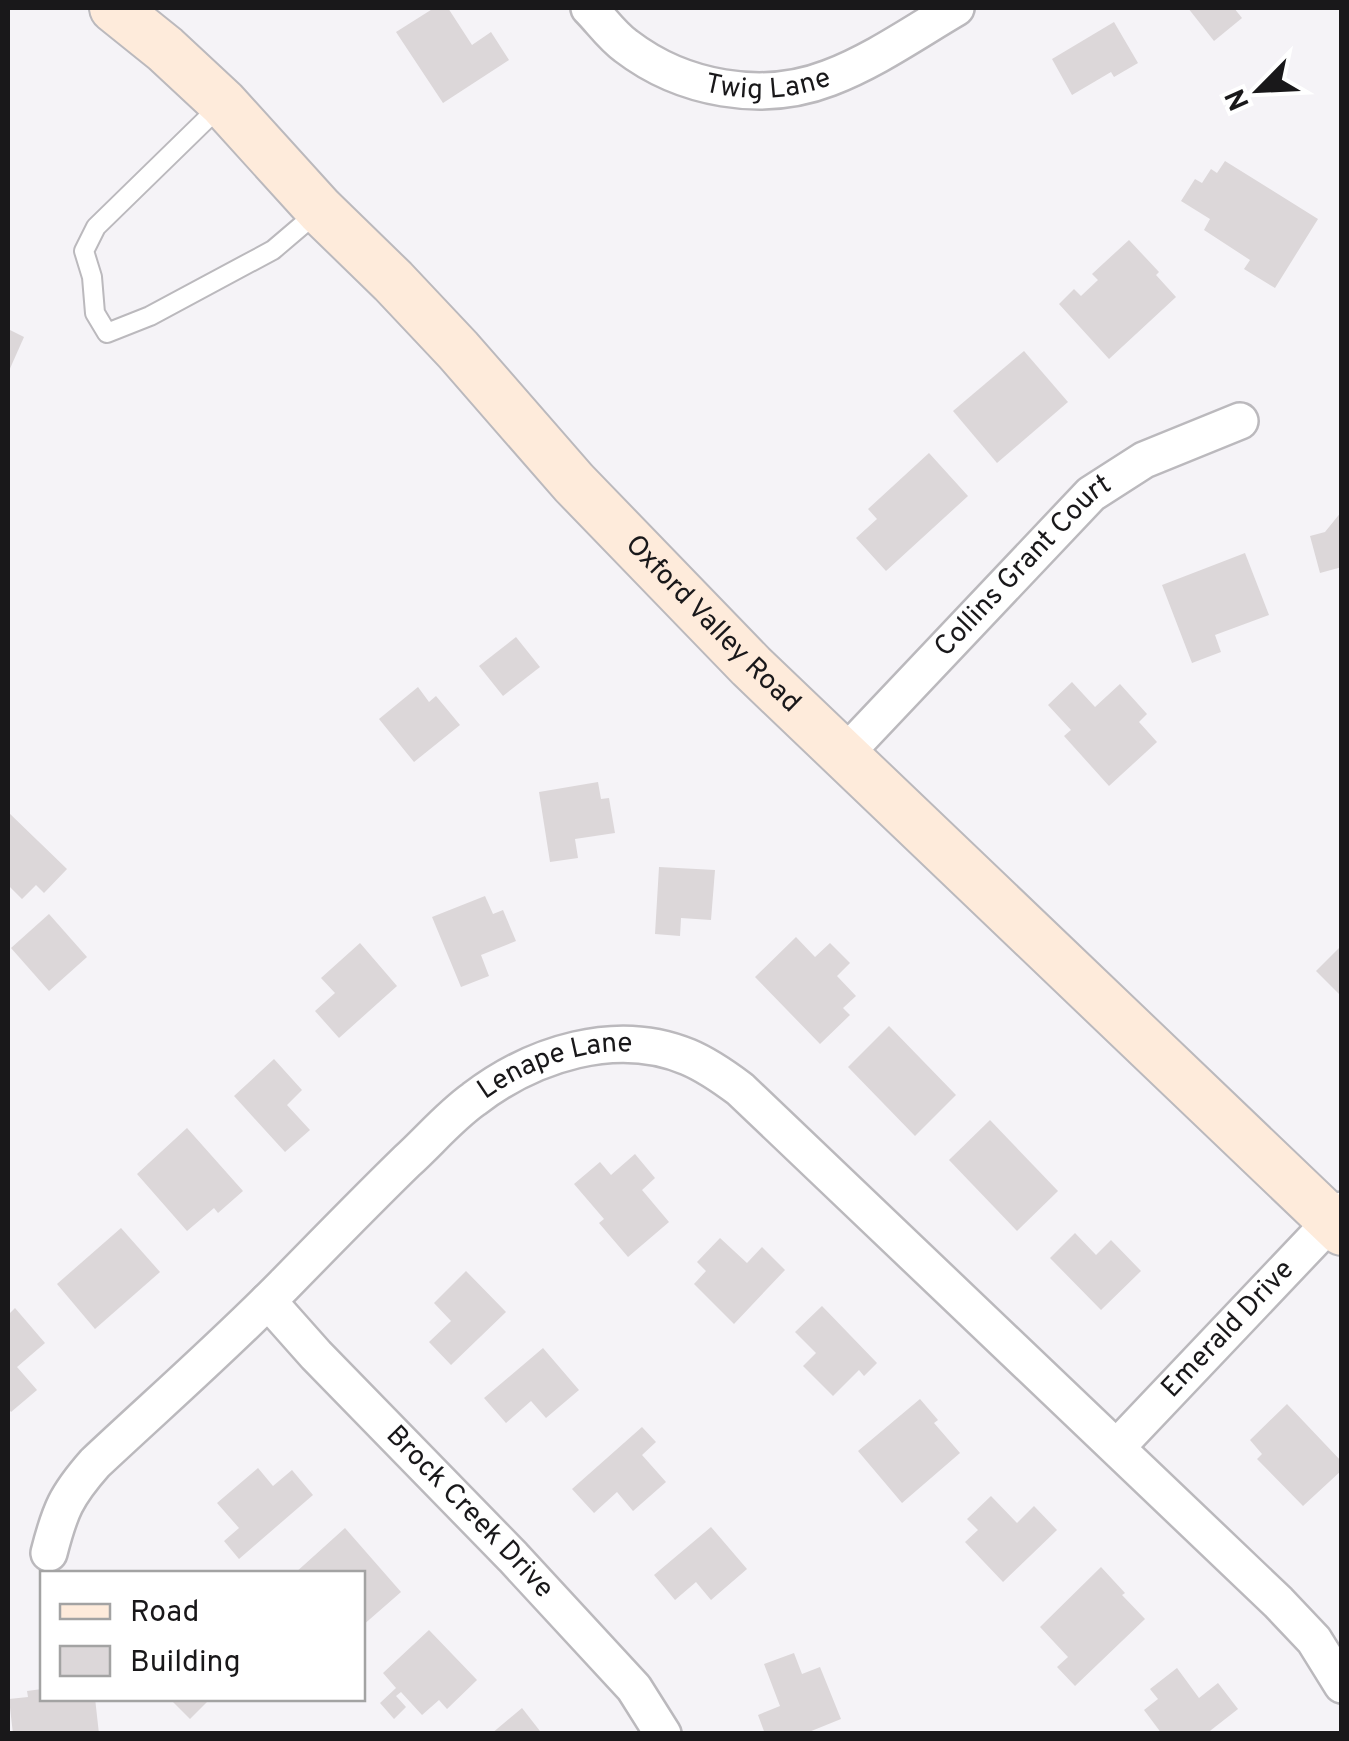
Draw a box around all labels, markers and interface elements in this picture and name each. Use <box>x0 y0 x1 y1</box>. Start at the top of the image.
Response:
north arrow <box>1209 40 1309 140</box>
street label: Twig Lane <box>701 61 836 109</box>
text: N <box>1218 82 1259 115</box>
street label: Collins Grant Court <box>927 467 1119 665</box>
street label: Oxford Valley Road <box>617 528 808 721</box>
street label: Lenape Lane <box>471 1026 633 1109</box>
street label: Emerald Drive <box>1154 1253 1303 1406</box>
street label: Brock Creek Drive <box>377 1418 561 1607</box>
legend <box>40 1571 365 1701</box>
text: Road <box>130 1595 199 1632</box>
text: Building <box>130 1645 241 1682</box>

